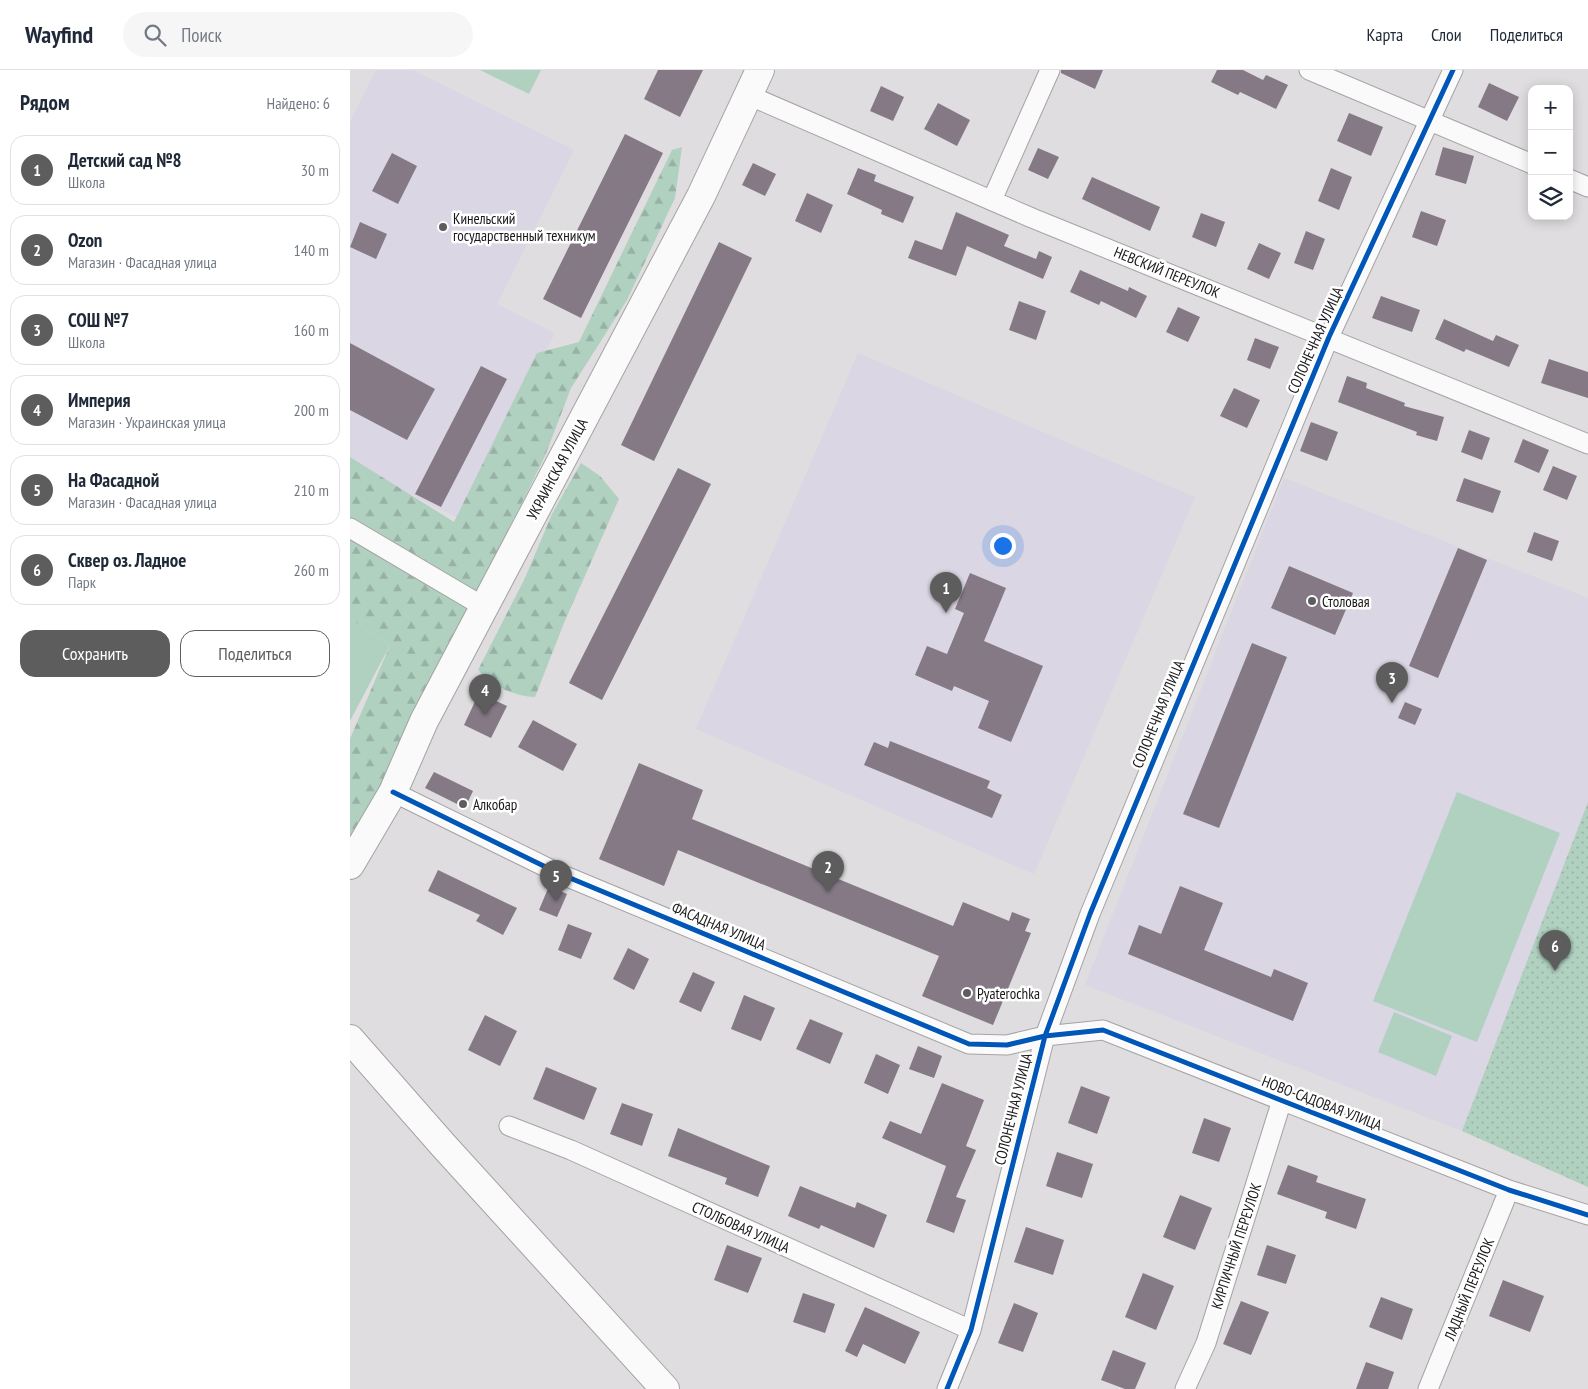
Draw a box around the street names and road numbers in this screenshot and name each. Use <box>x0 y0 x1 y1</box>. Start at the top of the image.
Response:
street label: НЕВСКИЙ ПЕРЕУЛОК <box>1111 242 1223 302</box>
street label: СОЛОНЕЧНАЯ УЛИЦА <box>1283 283 1347 396</box>
street label: УКРАИНСКАЯ УЛИЦА <box>522 414 592 523</box>
street label: СОЛОНЕЧНАЯ УЛИЦА <box>1128 656 1189 771</box>
street label: ФАСАДНАЯ УЛИЦА <box>669 898 770 955</box>
street label: СОЛОНЕЧНАЯ УЛИЦА <box>990 1050 1036 1167</box>
street label: НОВО-САДОВАЯ УЛИЦА <box>1259 1071 1386 1135</box>
street label: КИРПИЧНЫЙ ПЕРЕУЛОК <box>1207 1180 1266 1312</box>
street label: СТОЛБОВАЯ УЛИЦА <box>689 1197 794 1257</box>
street label: ЛАДНЫЙ ПЕРЕУЛОК <box>1439 1235 1498 1344</box>

